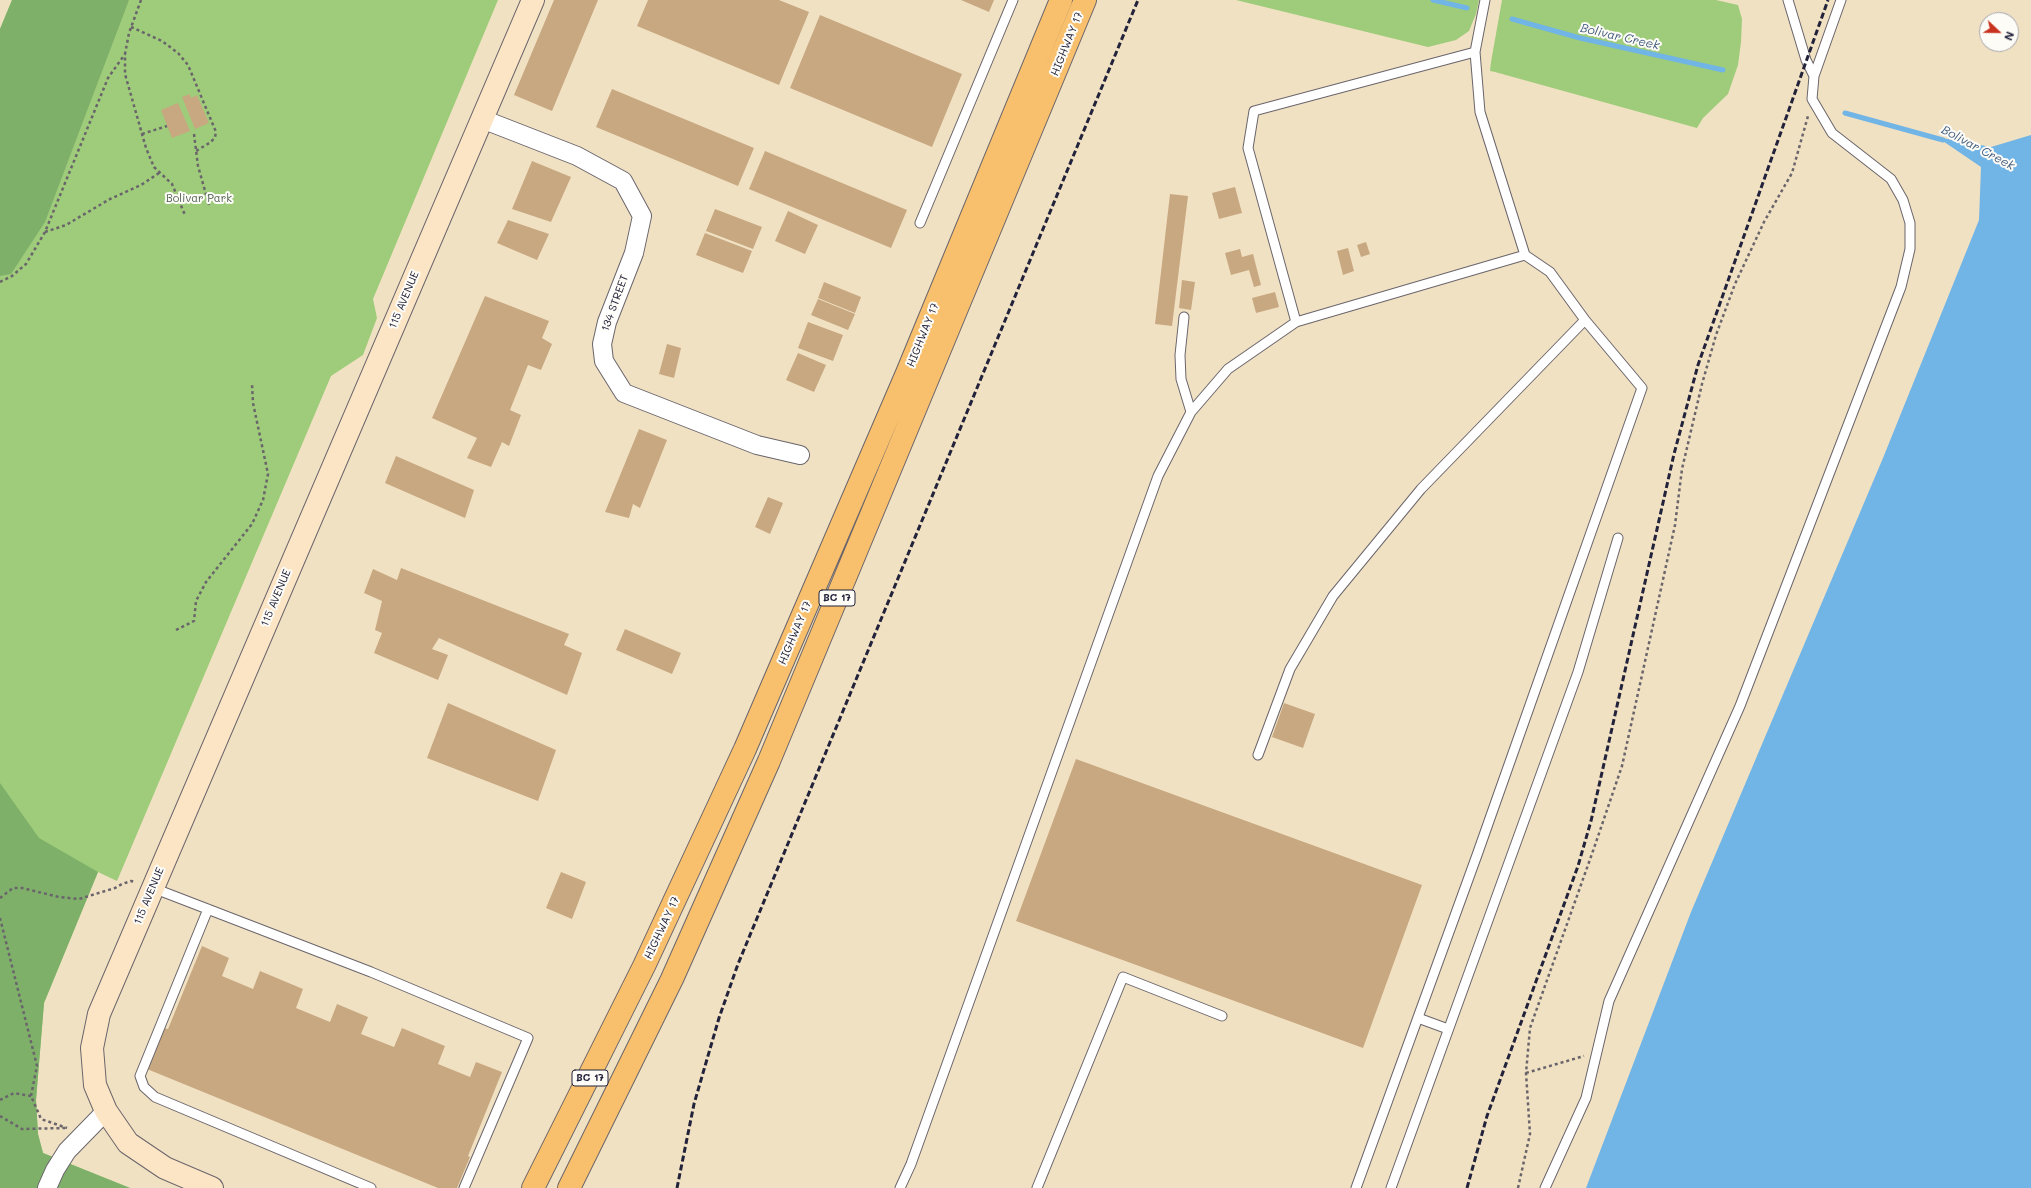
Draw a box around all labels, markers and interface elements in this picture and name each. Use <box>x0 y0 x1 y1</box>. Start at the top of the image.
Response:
street label: HIGHWAY 17 <box>1048 10 1086 78</box>
north arrow <box>1979 12 2019 52</box>
water label: Bolivar Creek <box>1579 21 1661 53</box>
text: N <box>2001 30 2018 43</box>
water label: Bolivar Creek <box>1939 123 2017 173</box>
park label: Bolivar Park <box>166 192 232 206</box>
street label: 115 AVENUE <box>386 269 422 331</box>
street label: 134 STREET <box>599 273 631 333</box>
street label: HIGHWAY 17 <box>904 301 942 369</box>
street label: 115 AVENUE <box>258 567 294 629</box>
road number: BC 17 <box>819 590 855 606</box>
street label: HIGHWAY 17 <box>776 599 814 667</box>
street label: 115 AVENUE <box>131 865 167 927</box>
street label: HIGHWAY 17 <box>642 895 682 961</box>
road number: BC 17 <box>572 1070 608 1086</box>

